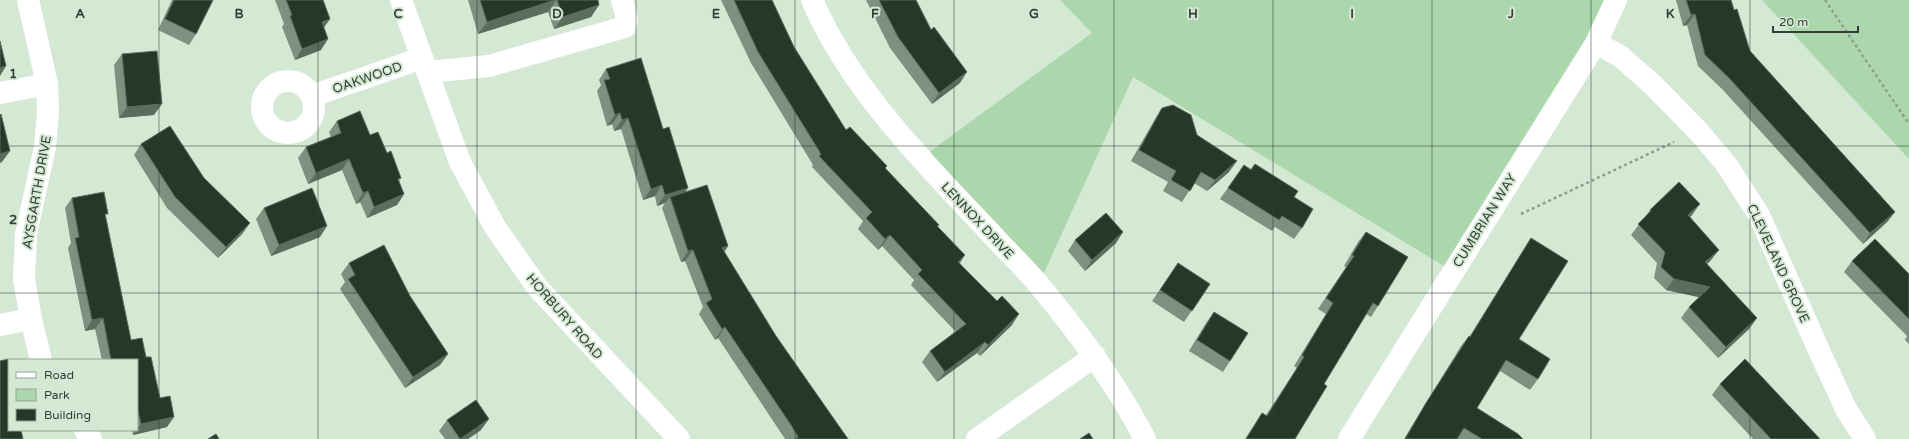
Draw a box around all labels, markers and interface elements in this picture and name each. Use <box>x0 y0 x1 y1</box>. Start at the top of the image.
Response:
text: A <box>75 6 85 22</box>
text: B <box>234 6 244 22</box>
text: C <box>393 6 403 22</box>
text: D <box>552 6 562 22</box>
text: E <box>712 6 720 22</box>
text: F <box>871 6 879 22</box>
text: G <box>1029 6 1039 22</box>
text: H <box>1188 6 1198 22</box>
text: I <box>1350 6 1354 22</box>
text: J <box>1507 6 1514 22</box>
text: K <box>1666 6 1675 22</box>
scale bar <box>1773 8 1858 34</box>
text: 20 m <box>1779 15 1808 29</box>
street label: OAKWOOD <box>330 58 405 97</box>
text: 1 <box>9 66 17 82</box>
street label: AYSGARTH DRIVE <box>19 134 55 250</box>
street label: CUMBRIAN WAY <box>1450 171 1520 270</box>
street label: LENNOX DRIVE <box>938 179 1017 262</box>
street label: CLEVELAND GROVE <box>1743 201 1813 325</box>
text: 2 <box>9 212 17 228</box>
street label: HORBURY ROAD <box>523 270 606 363</box>
legend <box>8 359 138 431</box>
text: Road <box>44 368 74 382</box>
text: Park <box>44 388 70 402</box>
text: Building <box>44 408 91 422</box>

